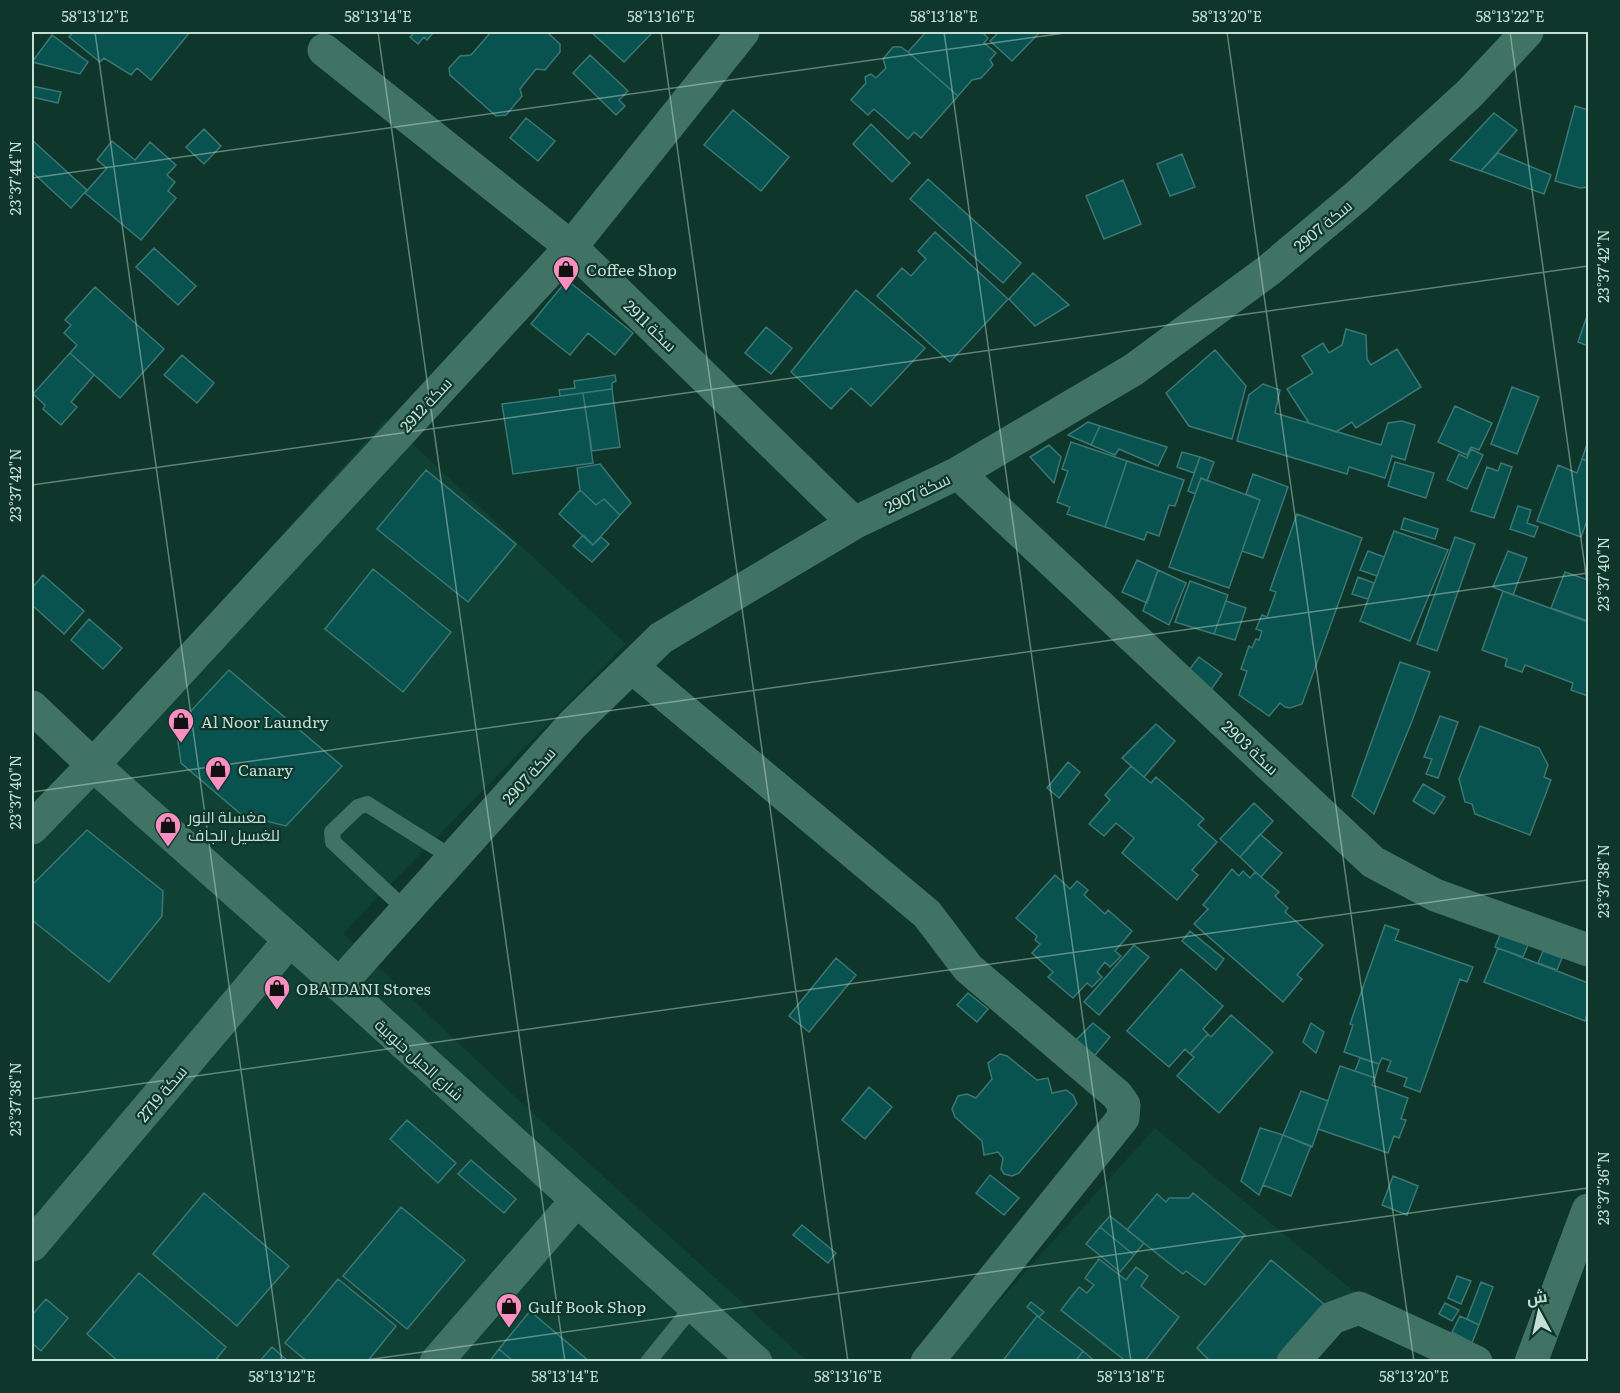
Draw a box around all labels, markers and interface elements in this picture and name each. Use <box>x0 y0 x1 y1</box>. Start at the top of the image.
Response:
text: 58°13'12"E <box>61 4 129 27</box>
text: 58°13'14"E <box>344 4 412 27</box>
text: 58°13'16"E <box>627 4 695 27</box>
text: 58°13'18"E <box>910 4 978 27</box>
text: 58°13'20"E <box>1192 4 1262 27</box>
text: 58°13'22"E <box>1475 4 1545 27</box>
text: 23°37'44"N <box>3 141 26 215</box>
street label: سكة 2907 <box>1287 193 1357 257</box>
text: 23°37'42"N <box>1591 229 1614 303</box>
shop icon: Coffee Shop <box>551 254 581 292</box>
place label: Coffee Shop <box>586 257 677 281</box>
street label: سكة 2911 <box>619 294 683 356</box>
street label: سكة 2912 <box>393 371 457 437</box>
text: 23°37'42"N <box>3 448 26 522</box>
street label: سكة 2907 <box>880 466 954 518</box>
text: 23°37'40"N <box>1591 537 1614 611</box>
shop icon: Al Noor Laundry <box>166 706 196 744</box>
place label: Al Noor Laundry <box>201 709 330 733</box>
street label: سكة 2903 <box>1217 714 1285 780</box>
street label: سكة 2907 <box>496 741 560 809</box>
shop icon: Canary <box>203 754 233 792</box>
text: 23°37'40"N <box>3 755 26 829</box>
place label: Canary <box>238 757 294 781</box>
place label: مغسلة النور للغسيل الجاف <box>187 804 280 846</box>
shop icon: مغسلة النور للغسيل الجاف <box>153 810 183 848</box>
text: 23°37'38"N <box>1591 844 1614 918</box>
shop icon: OBAIDANI Stores <box>262 973 292 1011</box>
place label: OBAIDANI Stores <box>296 976 431 1000</box>
street label: شارع الحيل جنوبية <box>369 1012 470 1106</box>
street label: سكة 2719 <box>130 1060 192 1126</box>
text: 23°37'38"N <box>3 1062 26 1136</box>
text: 23°37'36"N <box>1591 1151 1614 1225</box>
north arrow <box>1509 1282 1569 1342</box>
text: ش <box>1525 1283 1549 1309</box>
shop icon: Gulf Book Shop <box>494 1291 524 1329</box>
place label: Gulf Book Shop <box>528 1294 646 1318</box>
text: 58°13'12"E <box>248 1364 316 1387</box>
text: 58°13'14"E <box>531 1364 599 1387</box>
text: 58°13'16"E <box>814 1364 882 1387</box>
text: 58°13'18"E <box>1097 1364 1165 1387</box>
text: 58°13'20"E <box>1379 1364 1449 1387</box>

